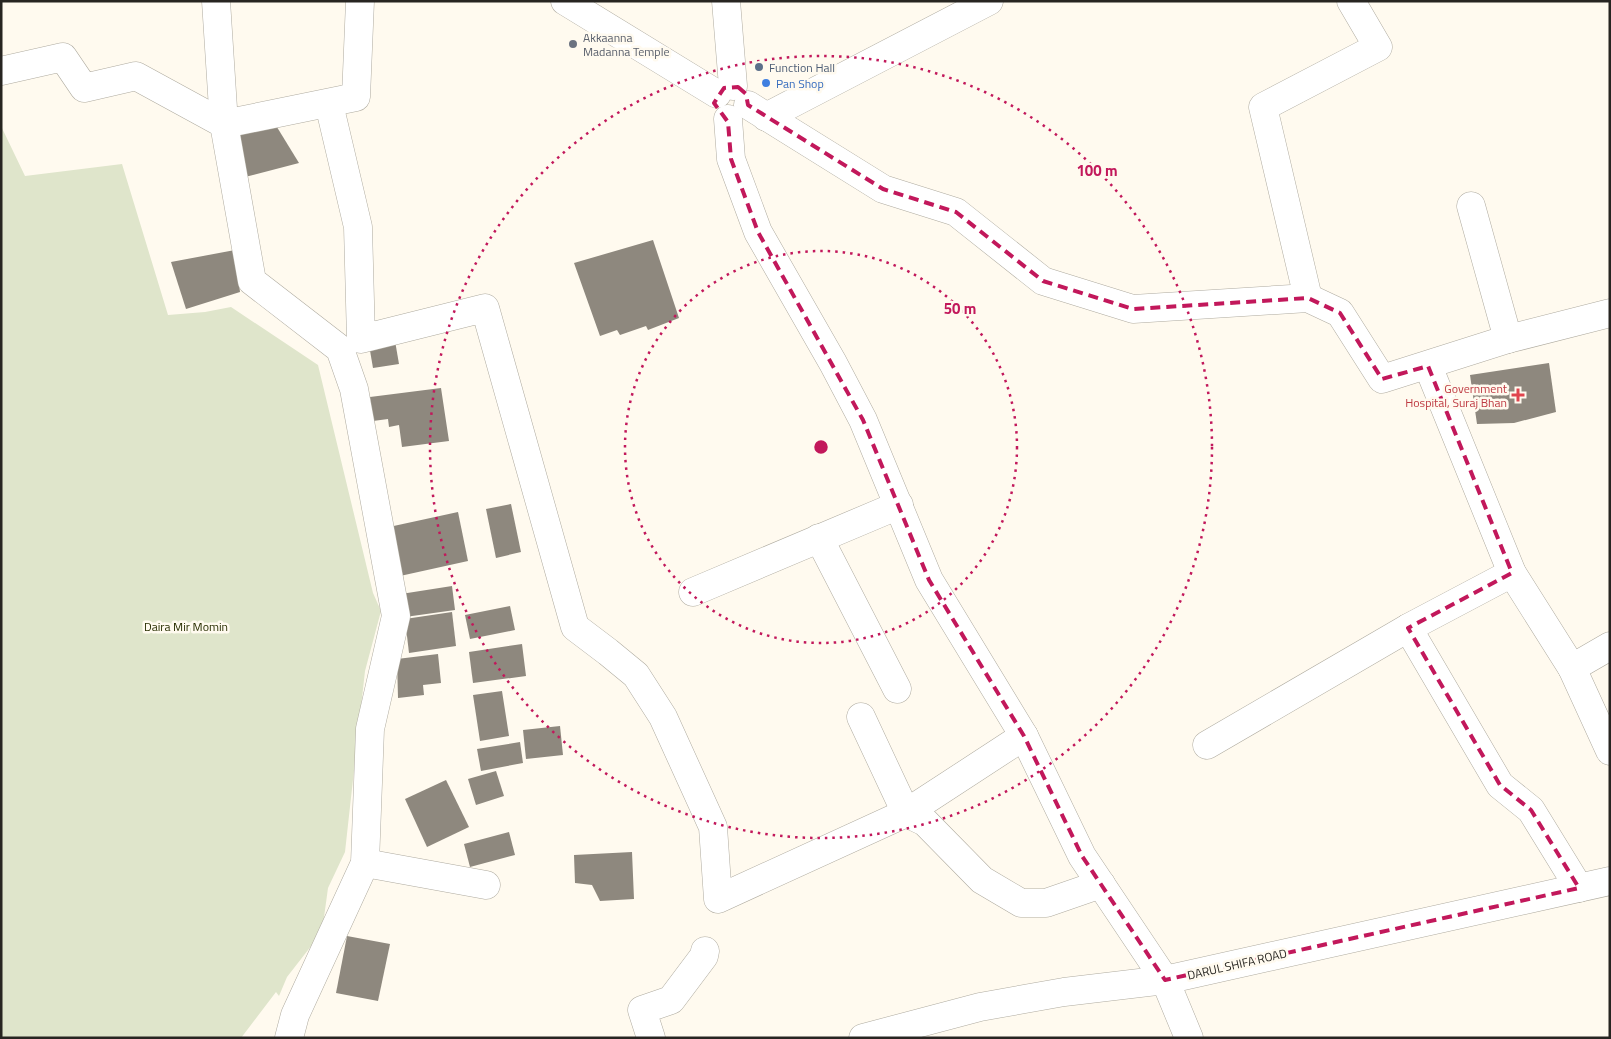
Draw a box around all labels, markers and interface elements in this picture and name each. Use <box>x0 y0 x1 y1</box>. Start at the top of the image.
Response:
place label: Akkaanna Madanna Temple <box>583 28 669 61</box>
marker: Akkaanna Madanna Temple <box>567 38 579 50</box>
place label: Function Hall <box>769 58 835 77</box>
marker: Function Hall <box>753 61 765 73</box>
place label: Pan Shop <box>776 74 824 93</box>
marker: Pan Shop <box>760 77 772 89</box>
text: 100 m <box>1076 159 1118 182</box>
text: 50 m <box>944 297 976 320</box>
place label: Government Hospital, Suraj Bhan <box>1405 379 1508 412</box>
marker: Government Hospital, Suraj Bhan <box>1511 388 1525 402</box>
centre of rings <box>812 438 830 456</box>
park label: Daira Mir Momin <box>144 617 228 636</box>
street label: DARUL SHIFA ROAD <box>1185 943 1289 985</box>

